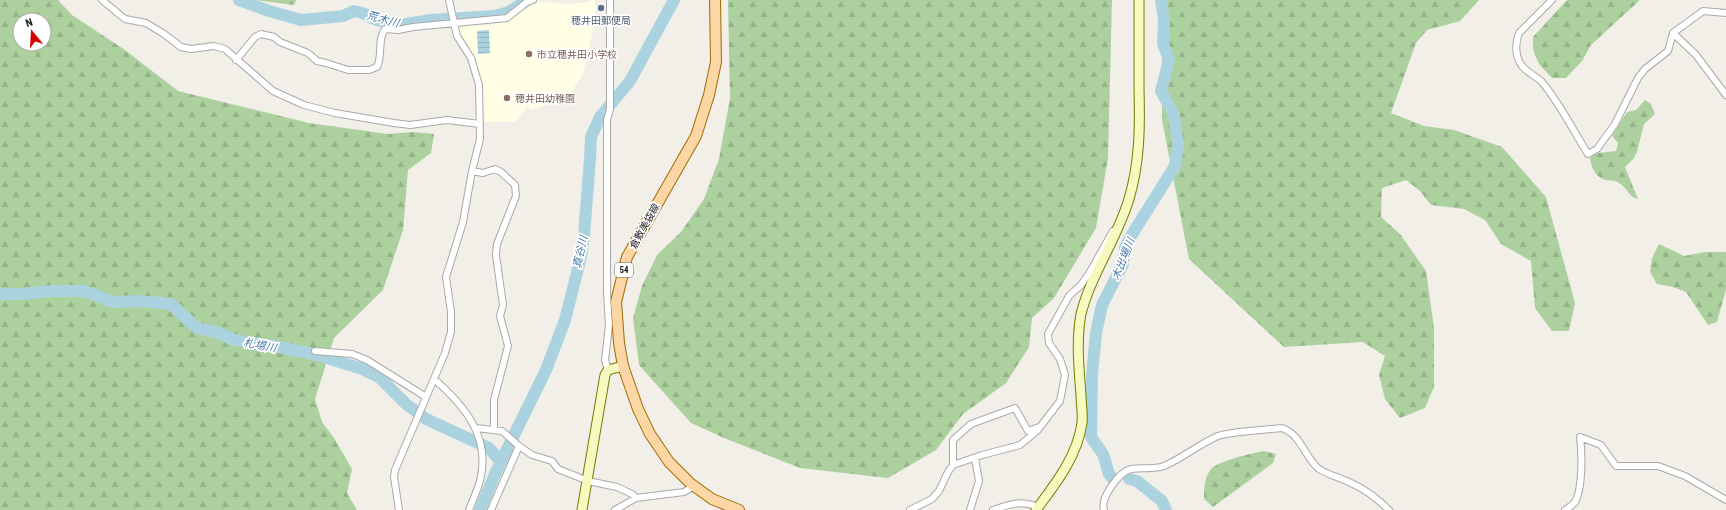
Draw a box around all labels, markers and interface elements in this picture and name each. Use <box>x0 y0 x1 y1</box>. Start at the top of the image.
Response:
marker: 穂井田郵便局 <box>596 3 606 13</box>
water label: 荒木川 <box>365 9 401 30</box>
north arrow <box>12 12 52 52</box>
place label: 穂井田郵便局 <box>571 15 631 26</box>
text: N <box>24 16 35 30</box>
marker: 市立穂井田小学校 <box>524 49 534 59</box>
place label: 市立穂井田小学校 <box>537 49 617 60</box>
marker: 穂井田幼稚園 <box>502 93 512 103</box>
place label: 穂井田幼稚園 <box>515 93 575 104</box>
street label: 倉敷美袋線 <box>628 202 661 251</box>
water label: 真谷川 <box>571 234 590 270</box>
water label: 木出場川 <box>1109 235 1138 282</box>
road number: 54 <box>615 263 633 277</box>
water label: 札場川 <box>243 336 278 355</box>

